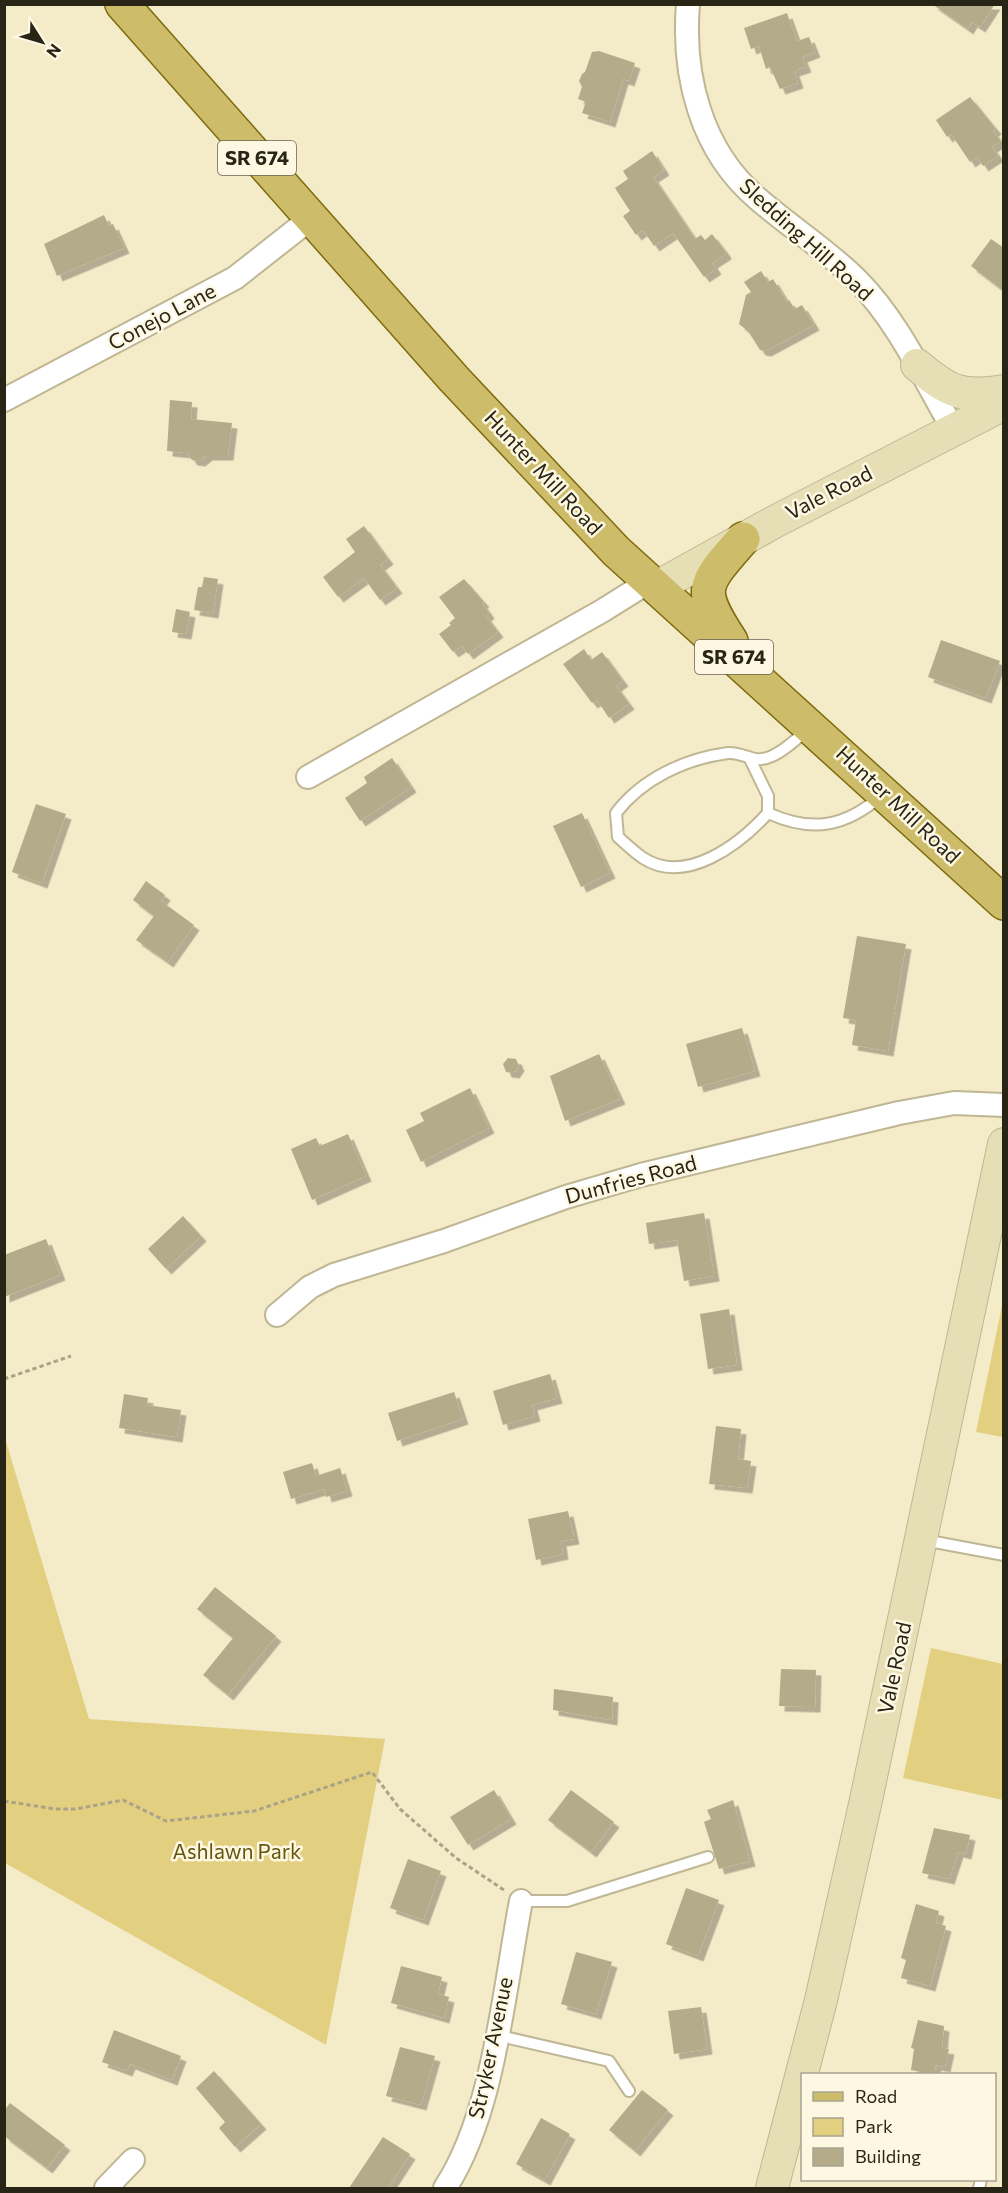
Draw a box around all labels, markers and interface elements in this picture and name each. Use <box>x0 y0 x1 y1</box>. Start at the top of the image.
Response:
north arrow <box>12 12 72 72</box>
text: N <box>43 41 66 62</box>
road number: SR 674 <box>218 141 296 175</box>
street label: Sledding Hill Road <box>735 172 879 305</box>
street label: Conejo Lane <box>103 277 219 354</box>
street label: Hunter Mill Road <box>480 405 608 539</box>
street label: Vale Road <box>781 459 876 524</box>
road number: SR 674 <box>695 640 773 674</box>
street label: Hunter Mill Road <box>832 740 966 868</box>
street label: Dunfries Road <box>562 1149 699 1208</box>
street label: Vale Road <box>872 1619 916 1716</box>
park label: Ashlawn Park <box>173 1838 301 1863</box>
street label: Stryker Avenue <box>462 1974 517 2121</box>
legend <box>801 2073 996 2181</box>
text: Road <box>855 2085 897 2107</box>
text: Park <box>855 2115 893 2137</box>
text: Building <box>855 2145 921 2167</box>

